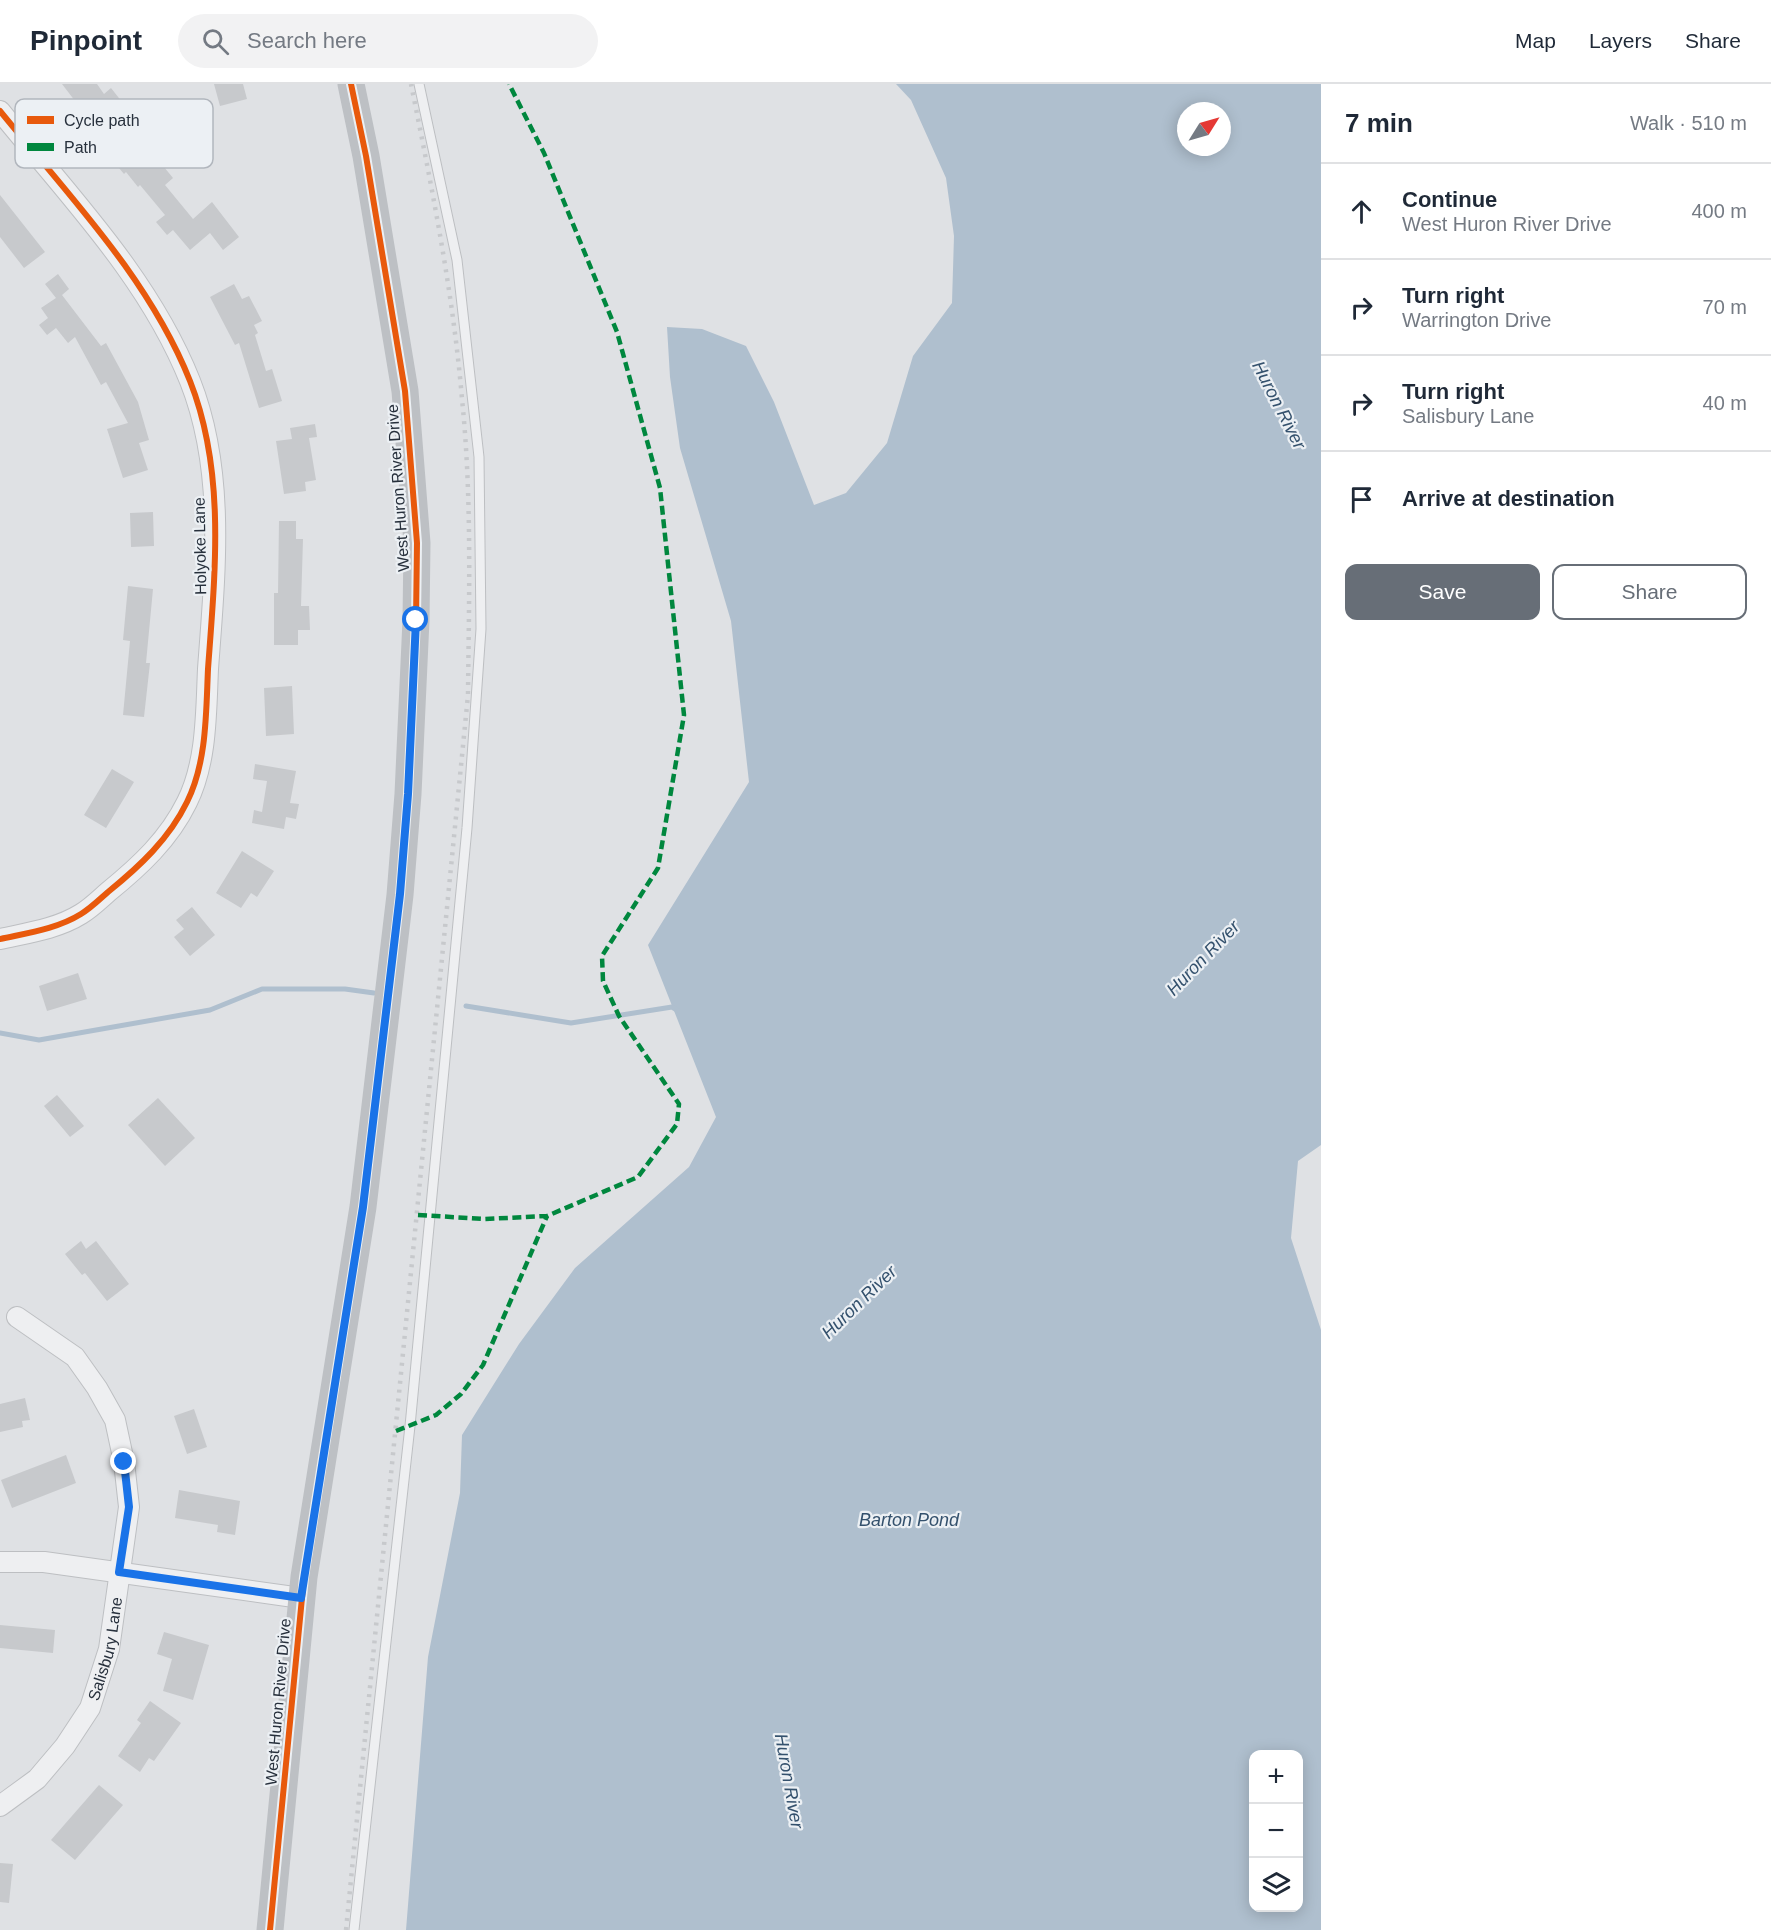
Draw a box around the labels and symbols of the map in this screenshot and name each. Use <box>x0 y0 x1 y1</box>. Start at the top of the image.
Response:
legend <box>15 99 213 168</box>
north arrow <box>1177 102 1231 156</box>
text: Cycle path <box>64 112 140 129</box>
text: Path <box>64 139 97 156</box>
water label: Huron River <box>1248 358 1310 453</box>
street label: West Huron River Drive <box>384 404 412 572</box>
street label: Holyoke Lane <box>191 497 209 595</box>
route start <box>402 606 428 632</box>
water label: Huron River <box>1162 916 1244 999</box>
water label: Huron River <box>818 1261 901 1343</box>
route end <box>110 1448 136 1474</box>
water label: Barton Pond <box>859 1510 960 1530</box>
street label: Salisbury Lane <box>85 1596 125 1703</box>
street label: West Huron River Drive <box>262 1618 294 1786</box>
water label: Huron River <box>771 1732 807 1831</box>

